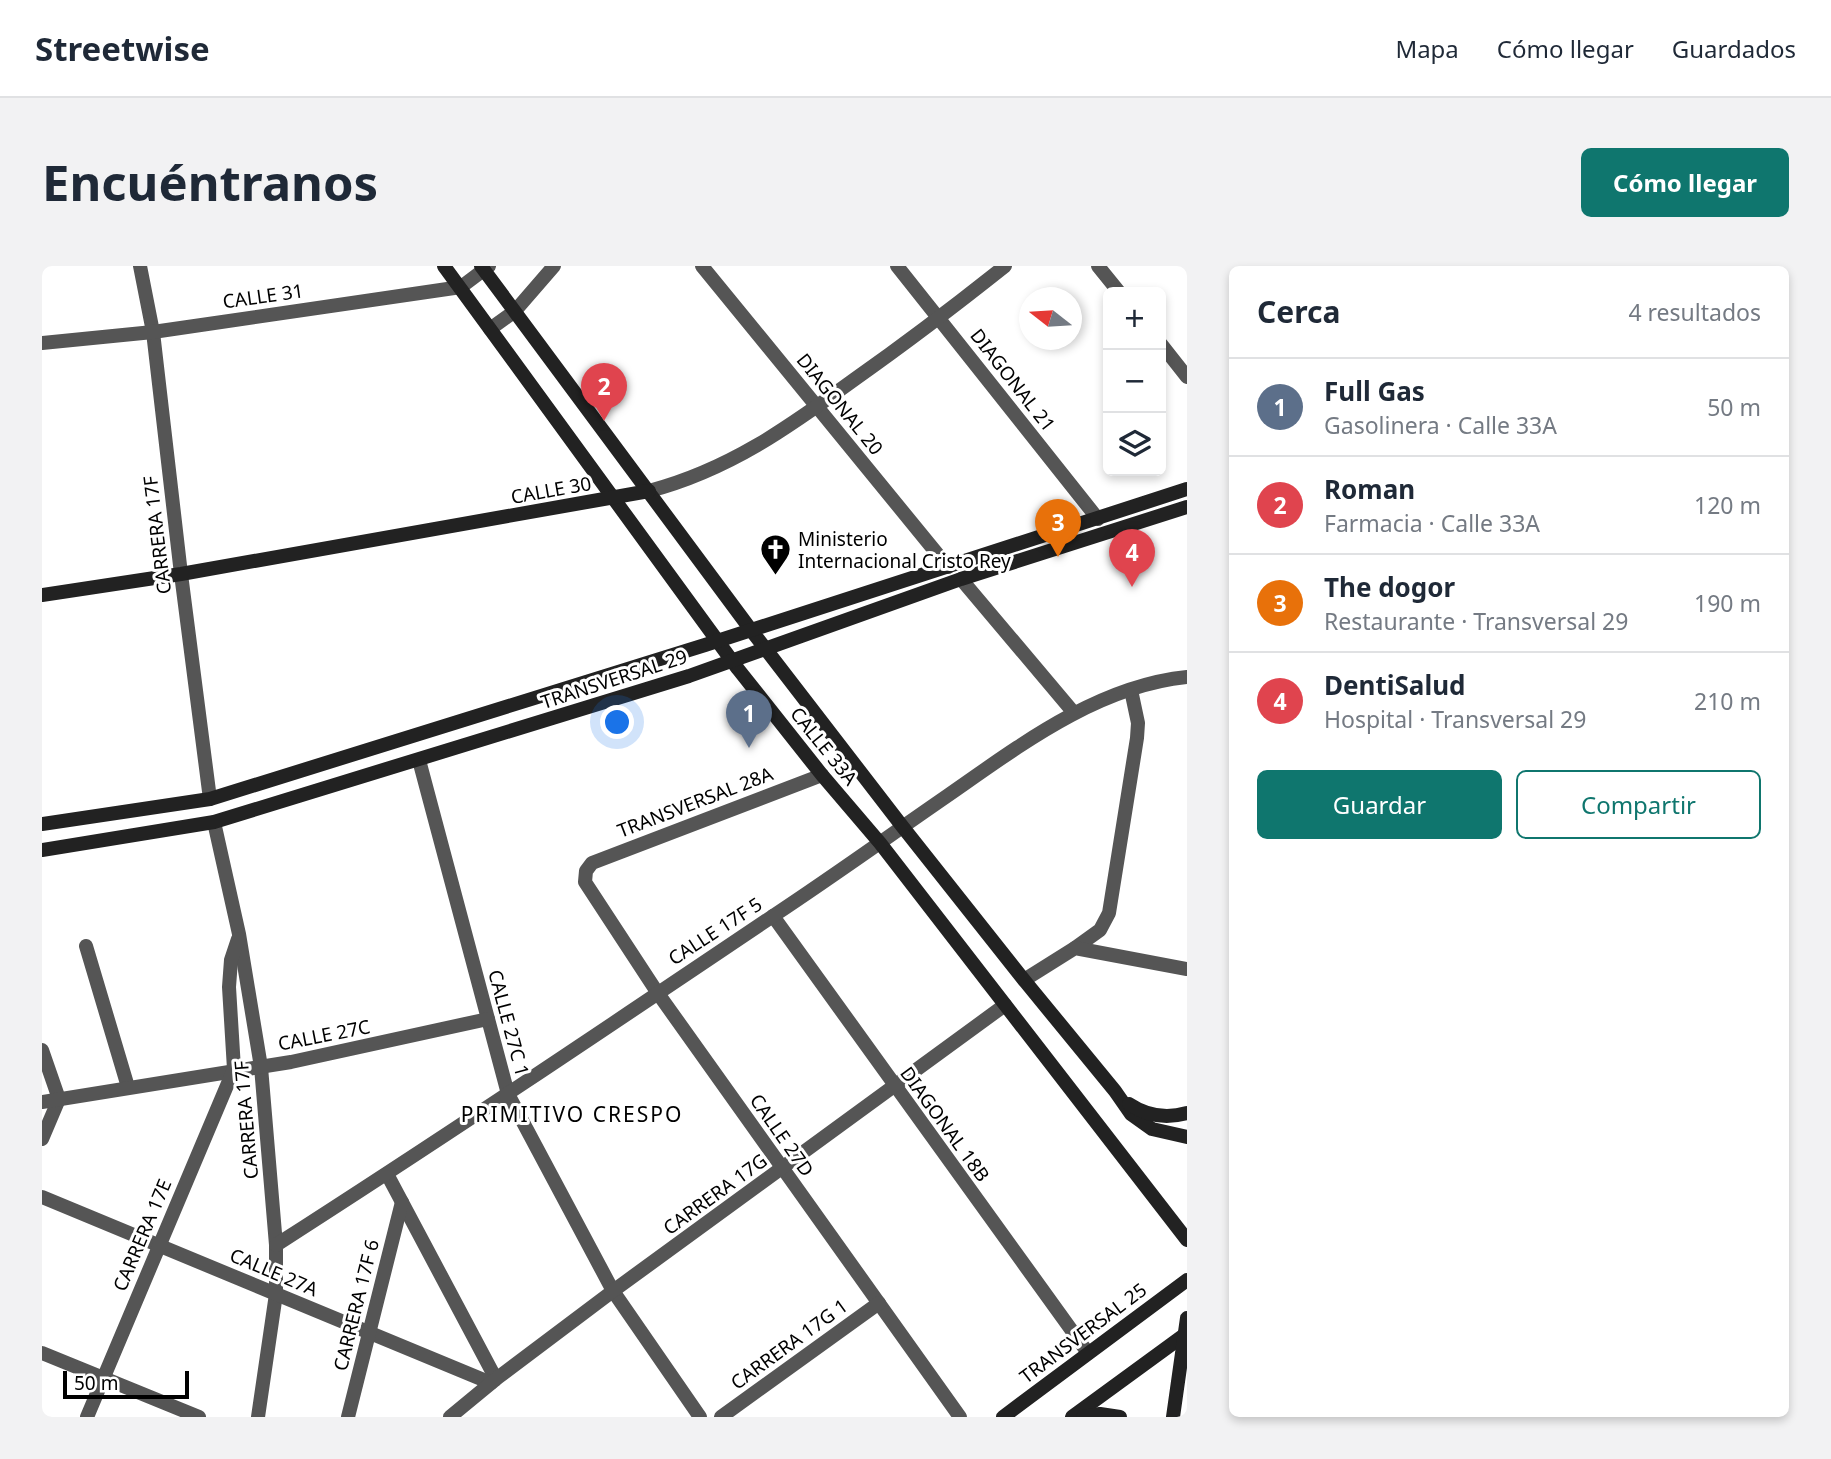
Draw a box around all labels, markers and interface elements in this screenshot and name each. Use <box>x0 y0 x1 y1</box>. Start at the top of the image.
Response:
text: Streetwise <box>35 26 210 71</box>
text: Mapa <box>1395 32 1459 65</box>
text: Cómo llegar <box>1497 32 1634 65</box>
text: Guardados <box>1672 32 1796 65</box>
button: Cómo llegar <box>1581 148 1789 217</box>
text: Encuéntranos <box>42 149 378 215</box>
street label: CALLE 31 <box>221 277 305 315</box>
north arrow <box>1019 287 1082 350</box>
map controls <box>1103 287 1166 476</box>
button: + <box>1103 287 1166 350</box>
text: Cerca <box>1257 291 1340 332</box>
text: 4 resultados <box>1628 296 1761 328</box>
street label: DIAGONAL 21 <box>965 323 1061 437</box>
street label: DIAGONAL 20 <box>791 348 889 460</box>
button: − <box>1103 350 1166 413</box>
pin: 2 <box>581 363 627 421</box>
text: Full Gas <box>1324 373 1425 409</box>
text: 1 <box>1273 391 1287 423</box>
text: 50 m <box>1707 391 1761 423</box>
text: Gasolinera · Calle 33A <box>1324 409 1557 441</box>
button: layers <box>1103 413 1166 476</box>
street label: CALLE 30 <box>509 470 593 510</box>
text: Roman <box>1324 471 1415 507</box>
street label: CARRERA 17F <box>137 474 177 596</box>
text: 2 <box>1273 489 1287 521</box>
text: 120 m <box>1694 489 1761 521</box>
pin: 3 <box>1035 499 1081 557</box>
text: Farmacia · Calle 33A <box>1324 507 1540 539</box>
place label: Ministerio Internacional Cristo Rey <box>798 526 1011 574</box>
pin: 4 <box>1109 529 1155 587</box>
church icon: Ministerio Internacional Cristo Rey <box>758 533 792 577</box>
text: The dogor <box>1324 569 1455 605</box>
text: 3 <box>1273 587 1287 619</box>
text: 190 m <box>1694 587 1761 619</box>
text: Restaurante · Transversal 29 <box>1324 605 1628 637</box>
street label: TRANSVERSAL 29 <box>538 643 690 715</box>
text: DentiSalud <box>1324 667 1466 703</box>
text: 4 <box>1273 685 1287 717</box>
text: 210 m <box>1694 685 1761 717</box>
pin: 1 <box>726 690 772 748</box>
street label: CALLE 33A <box>784 702 864 791</box>
text: Hospital · Transversal 29 <box>1324 703 1586 735</box>
your location <box>600 705 634 739</box>
street label: TRANSVERSAL 28A <box>614 760 777 844</box>
button: Guardar <box>1257 770 1502 839</box>
button: Compartir <box>1516 770 1761 839</box>
street label: CALLE 17F 5 <box>663 891 767 971</box>
street label: CALLE 27C 1 <box>482 967 536 1079</box>
street label: CALLE 27C <box>276 1013 372 1057</box>
street label: CARRERA 17F <box>228 1060 264 1180</box>
street label: DIAGONAL 18B <box>894 1061 996 1187</box>
street label: CALLE 27D <box>744 1089 820 1181</box>
district label: PRIMITIVO CRESPO <box>461 1100 683 1128</box>
street label: CARRERA 17G <box>658 1147 772 1241</box>
street label: CARRERA 17E <box>107 1175 177 1295</box>
street label: CARRERA 17F 6 <box>327 1237 385 1373</box>
street label: CALLE 27A <box>226 1242 323 1303</box>
street label: TRANSVERSAL 25 <box>1014 1277 1152 1389</box>
street label: CARRERA 17G 1 <box>725 1293 853 1395</box>
scale bar <box>63 1368 189 1400</box>
text: 50 m <box>74 1370 118 1396</box>

